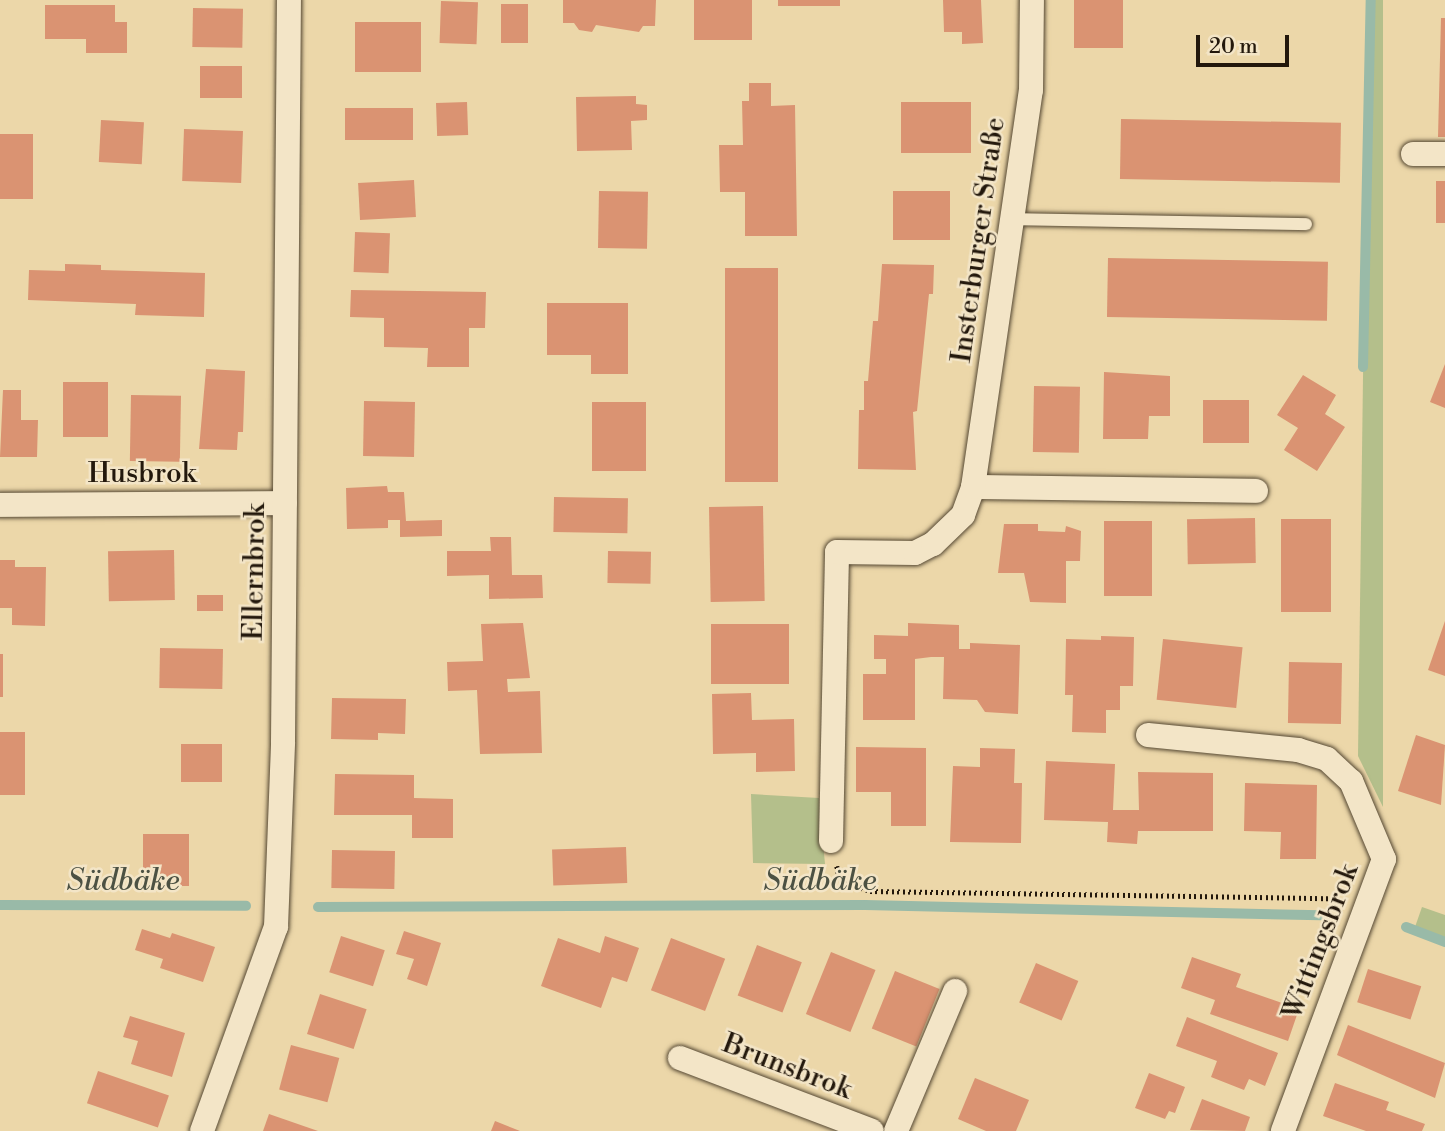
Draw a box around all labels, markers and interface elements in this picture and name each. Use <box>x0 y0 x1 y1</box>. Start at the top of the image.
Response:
scale bar <box>1200 21 1293 65</box>
text: 20 m <box>1209 34 1258 60</box>
street label: Insterburger Straße <box>945 115 1013 365</box>
street label: Husbrok <box>88 457 196 491</box>
street label: Ellernbrok <box>237 503 273 641</box>
street label: Wittingsbrok <box>1276 859 1366 1025</box>
water label: Südbäke <box>67 863 179 899</box>
water label: Südbäke <box>764 863 876 899</box>
street label: Brunsbrok <box>718 1027 856 1107</box>

